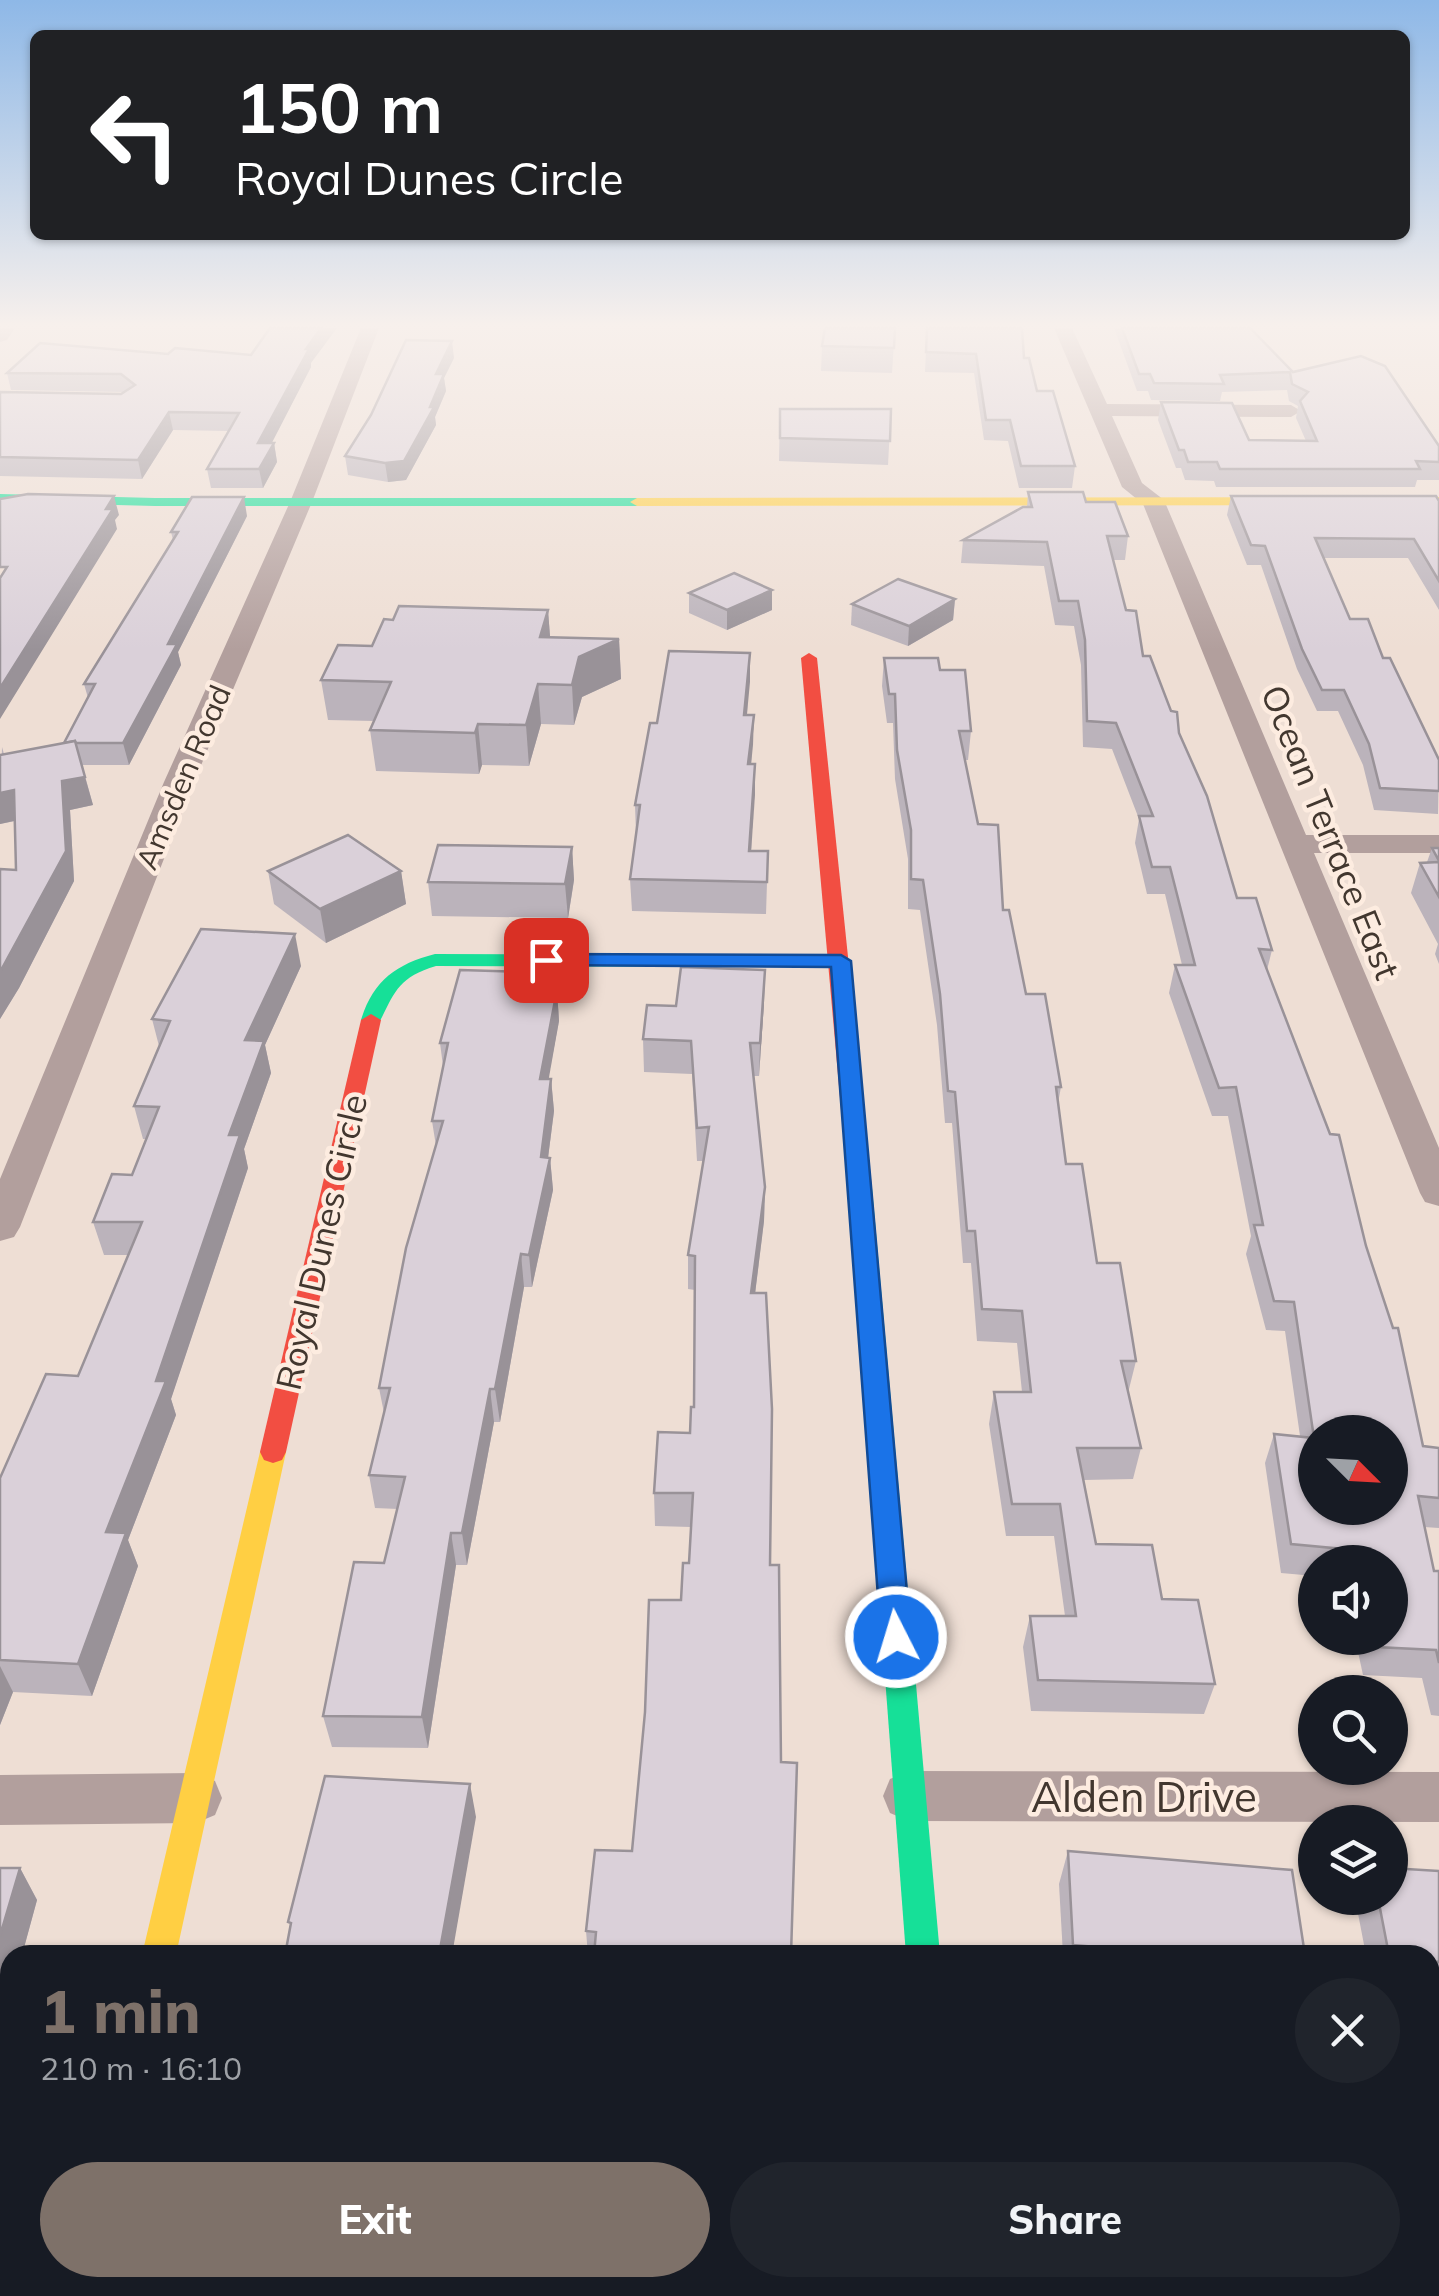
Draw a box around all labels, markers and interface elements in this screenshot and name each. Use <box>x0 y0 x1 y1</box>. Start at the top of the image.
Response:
text: 150 m <box>235 63 443 151</box>
icon: left <box>70 70 200 200</box>
text: Royal Dunes Circle <box>235 150 623 206</box>
street label: Amsden Road <box>127 679 239 875</box>
street label: Ocean Terrace East <box>1252 679 1410 985</box>
pin <box>504 918 589 1003</box>
icon: arrive <box>519 933 574 988</box>
street label: Royal Dunes Circle <box>266 1090 376 1394</box>
north arrow <box>1298 1415 1408 1525</box>
map controls <box>1298 1415 1408 1915</box>
button: sound <box>1298 1545 1408 1655</box>
position arrow <box>844 1585 948 1689</box>
button: search <box>1298 1675 1408 1785</box>
street label: Alden Drive <box>1031 1770 1257 1823</box>
button: layers <box>1298 1805 1408 1915</box>
text: 1 min <box>40 1973 201 2048</box>
button: close <box>1295 1978 1400 2083</box>
text: 210 m · 16:10 <box>40 2048 242 2088</box>
button: Exit <box>40 2162 710 2277</box>
button: Share <box>730 2162 1400 2277</box>

